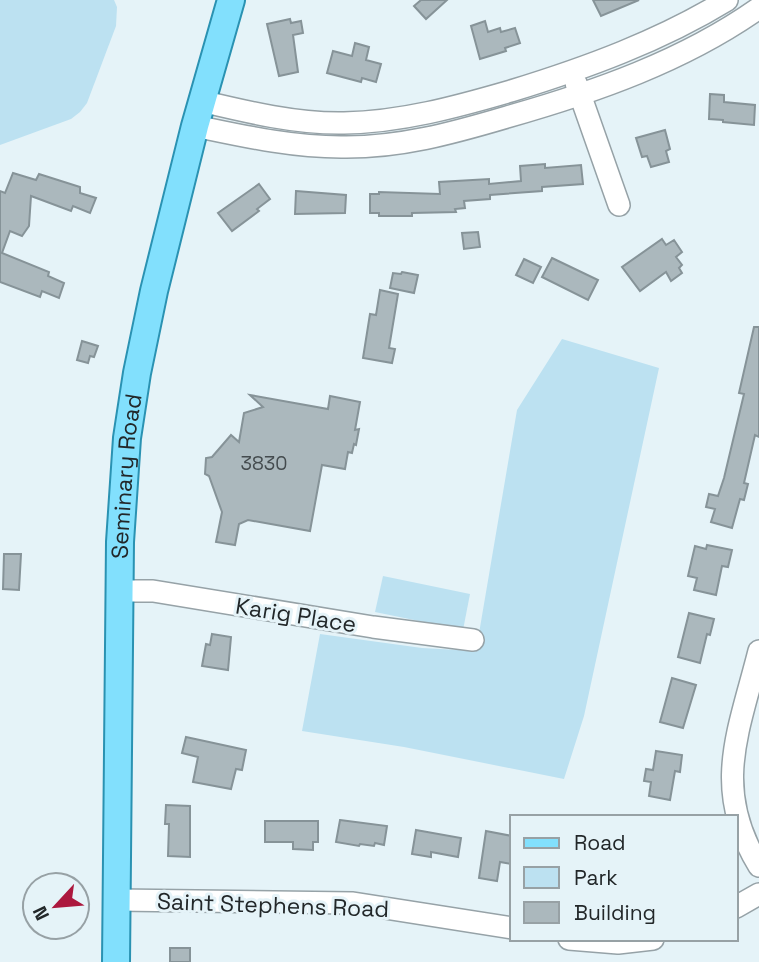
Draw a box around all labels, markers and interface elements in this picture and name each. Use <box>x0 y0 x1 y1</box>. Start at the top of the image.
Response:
street label: Seminary Road <box>105 392 149 559</box>
house number: 3830 <box>241 451 287 476</box>
street label: Karig Place <box>233 591 359 639</box>
legend <box>510 815 738 941</box>
text: Road <box>574 829 626 856</box>
text: Park <box>574 864 618 891</box>
north arrow <box>21 871 91 941</box>
street label: Saint Stephens Road <box>156 886 390 924</box>
text: Building <box>574 899 656 926</box>
text: N <box>27 902 55 924</box>

